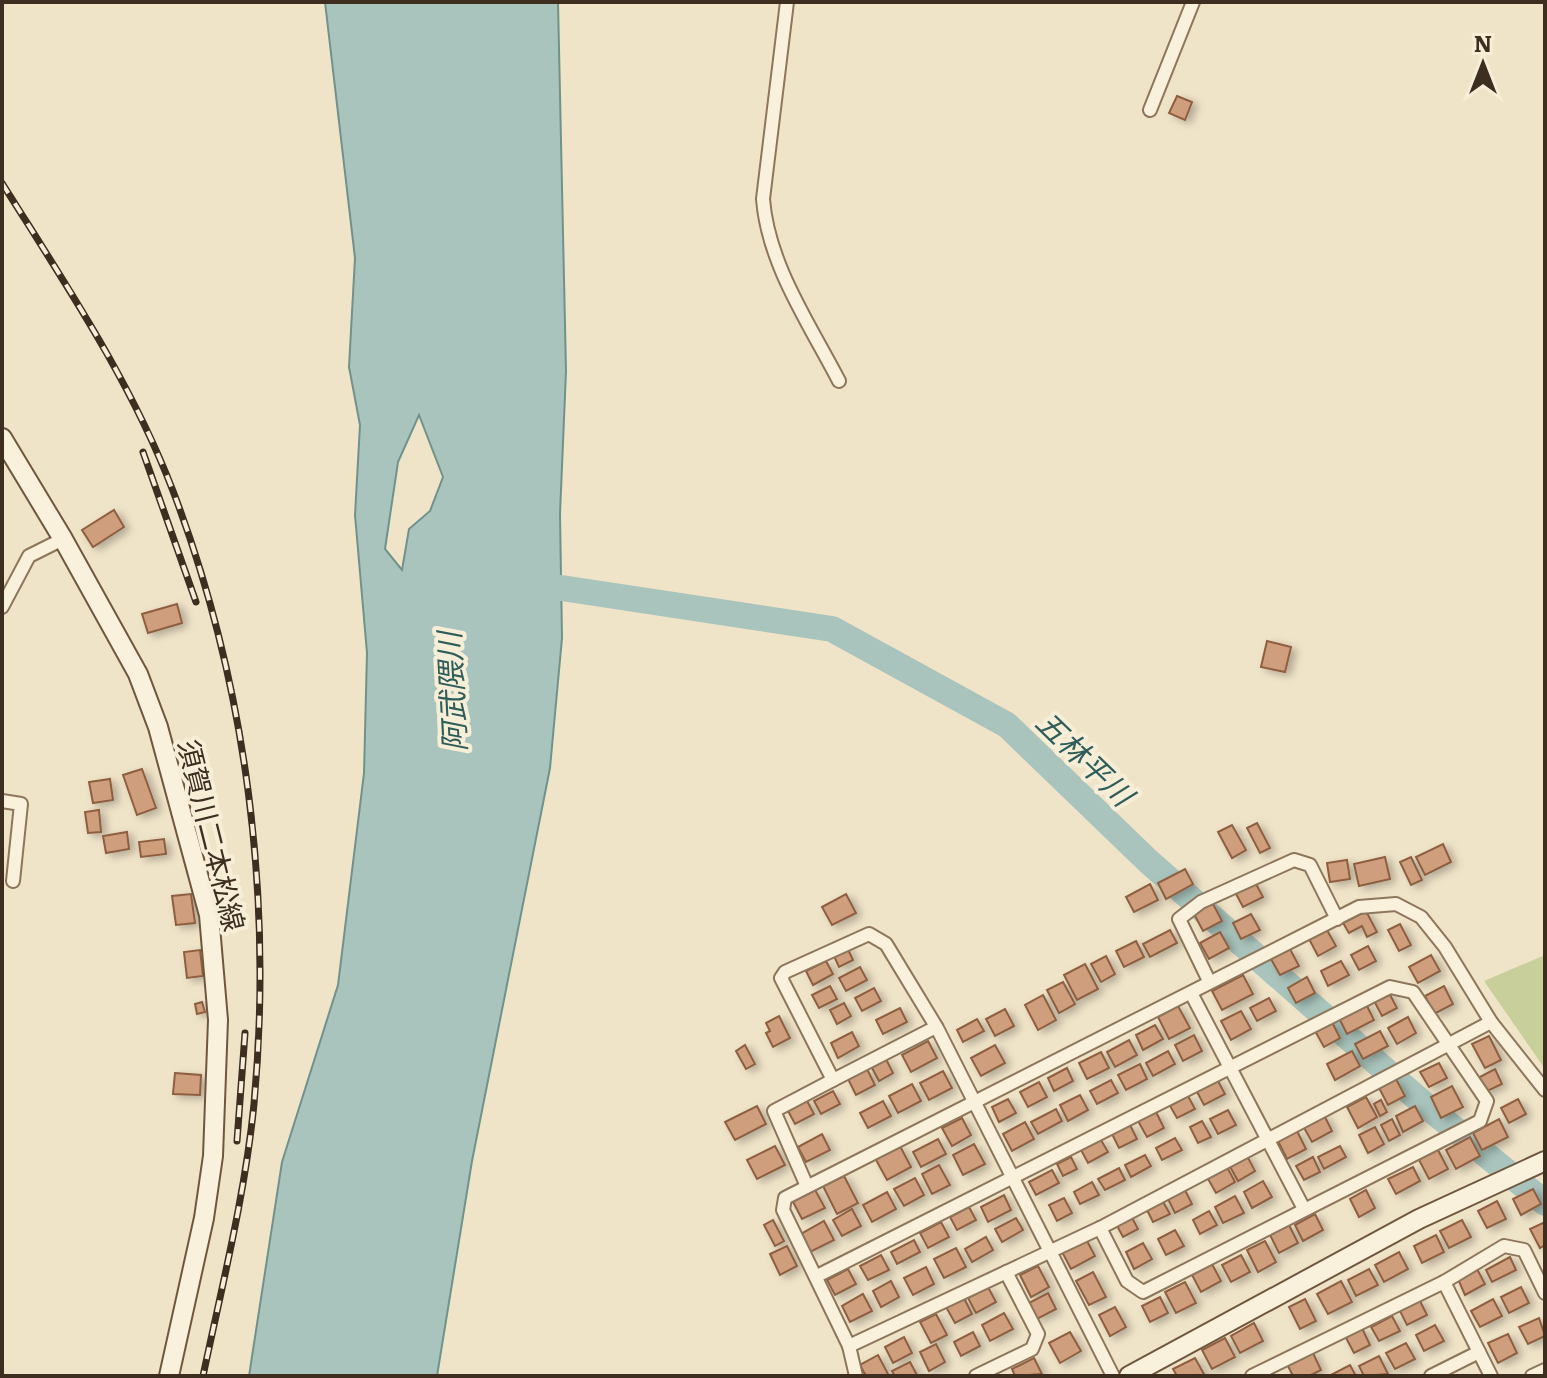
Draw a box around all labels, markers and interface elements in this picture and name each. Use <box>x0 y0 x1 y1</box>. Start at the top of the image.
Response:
north arrow <box>1443 24 1523 104</box>
text: N <box>1474 26 1492 59</box>
water label: 阿武隈川 <box>425 628 475 753</box>
water label: 五林平川 <box>1028 699 1147 817</box>
street label: 須賀川二本松線 <box>169 735 257 935</box>

